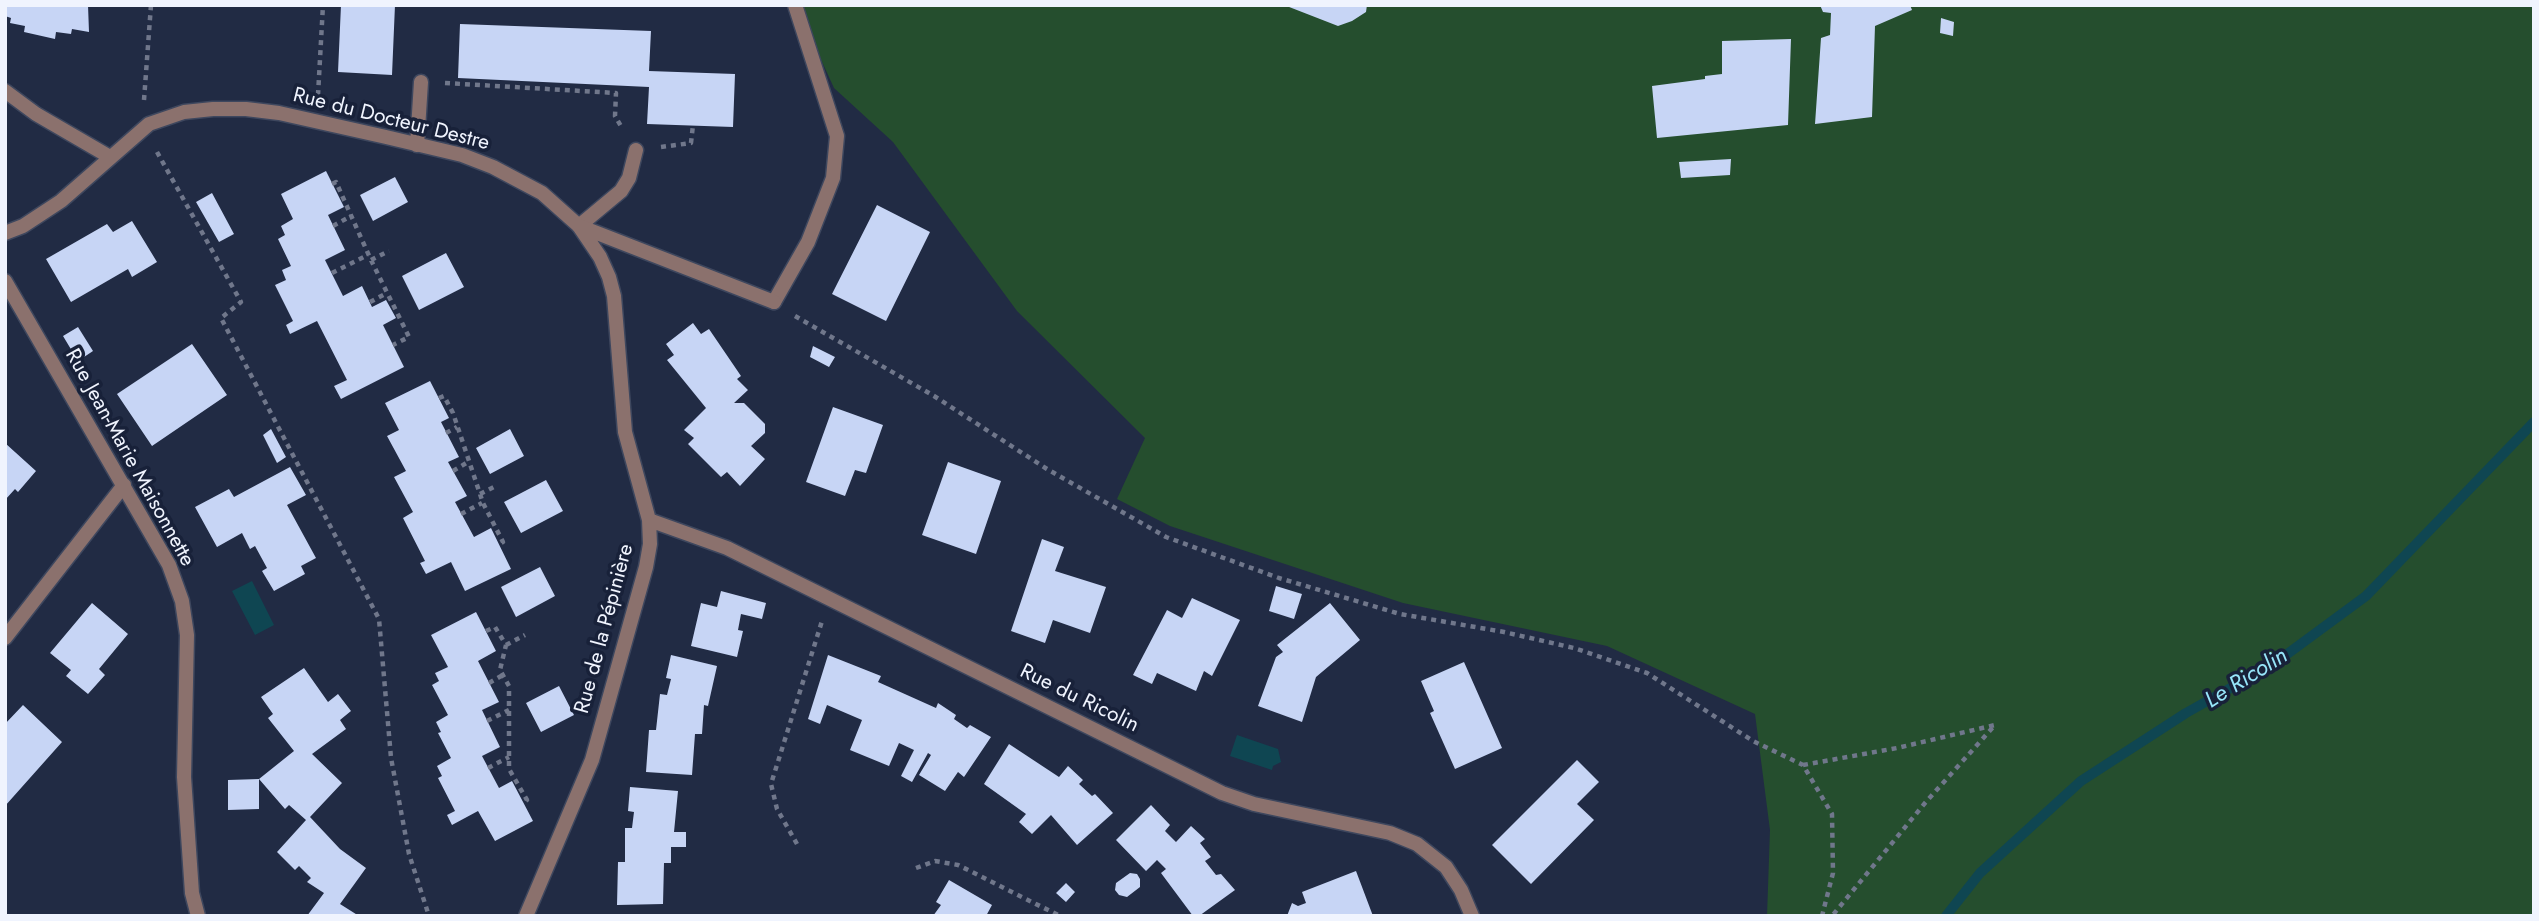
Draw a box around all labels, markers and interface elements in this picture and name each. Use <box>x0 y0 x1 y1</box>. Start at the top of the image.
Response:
street label: Rue du Docteur Destre <box>290 83 492 157</box>
street label: Rue Jean-Marie Maisonnette <box>59 345 199 571</box>
street label: Rue de la Pépinière <box>570 542 640 716</box>
water label: Le Ricolin <box>2201 643 2293 715</box>
street label: Rue du Ricolin <box>1015 659 1143 739</box>

